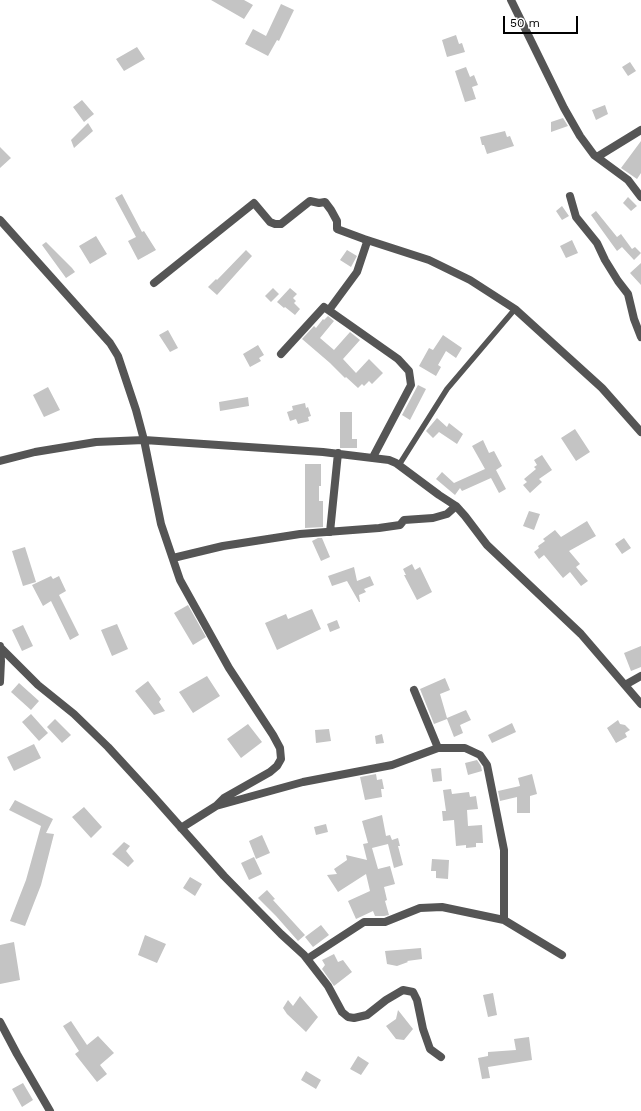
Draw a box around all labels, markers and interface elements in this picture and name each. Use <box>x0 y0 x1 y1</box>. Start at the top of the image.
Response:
scale bar <box>505 8 580 34</box>
text: 50 m <box>510 16 540 30</box>

